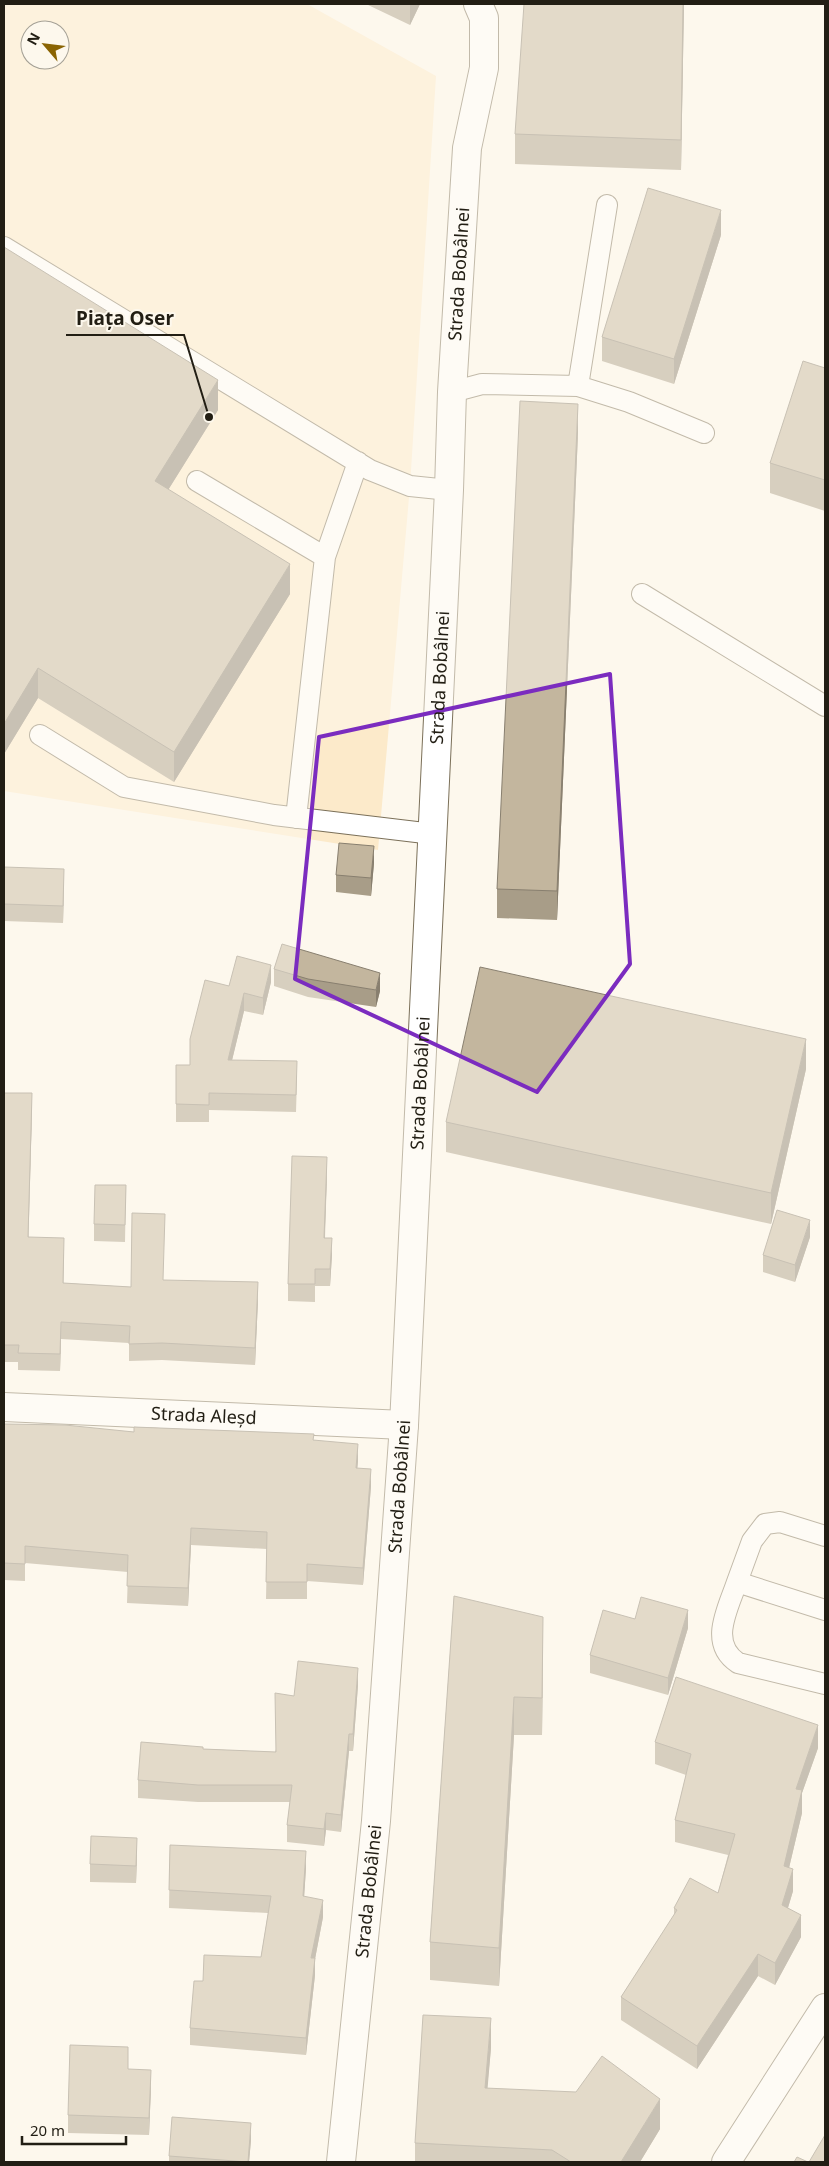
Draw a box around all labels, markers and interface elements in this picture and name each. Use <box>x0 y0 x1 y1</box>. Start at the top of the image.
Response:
north arrow <box>20 20 70 70</box>
text: N <box>22 29 44 48</box>
street label: Strada Bobâlnei <box>442 207 474 342</box>
callout: Piața Oser <box>66 301 184 335</box>
text: Piața Oser <box>76 305 174 331</box>
street label: Strada Bobâlnei <box>424 610 454 745</box>
street label: Strada Bobâlnei <box>404 1016 435 1151</box>
street label: Strada Aleșd <box>151 1401 257 1429</box>
street label: Strada Bobâlnei <box>382 1419 415 1554</box>
street label: Strada Bobâlnei <box>349 1824 387 1959</box>
scale bar <box>22 2114 126 2146</box>
text: 20 m <box>30 2120 65 2140</box>

